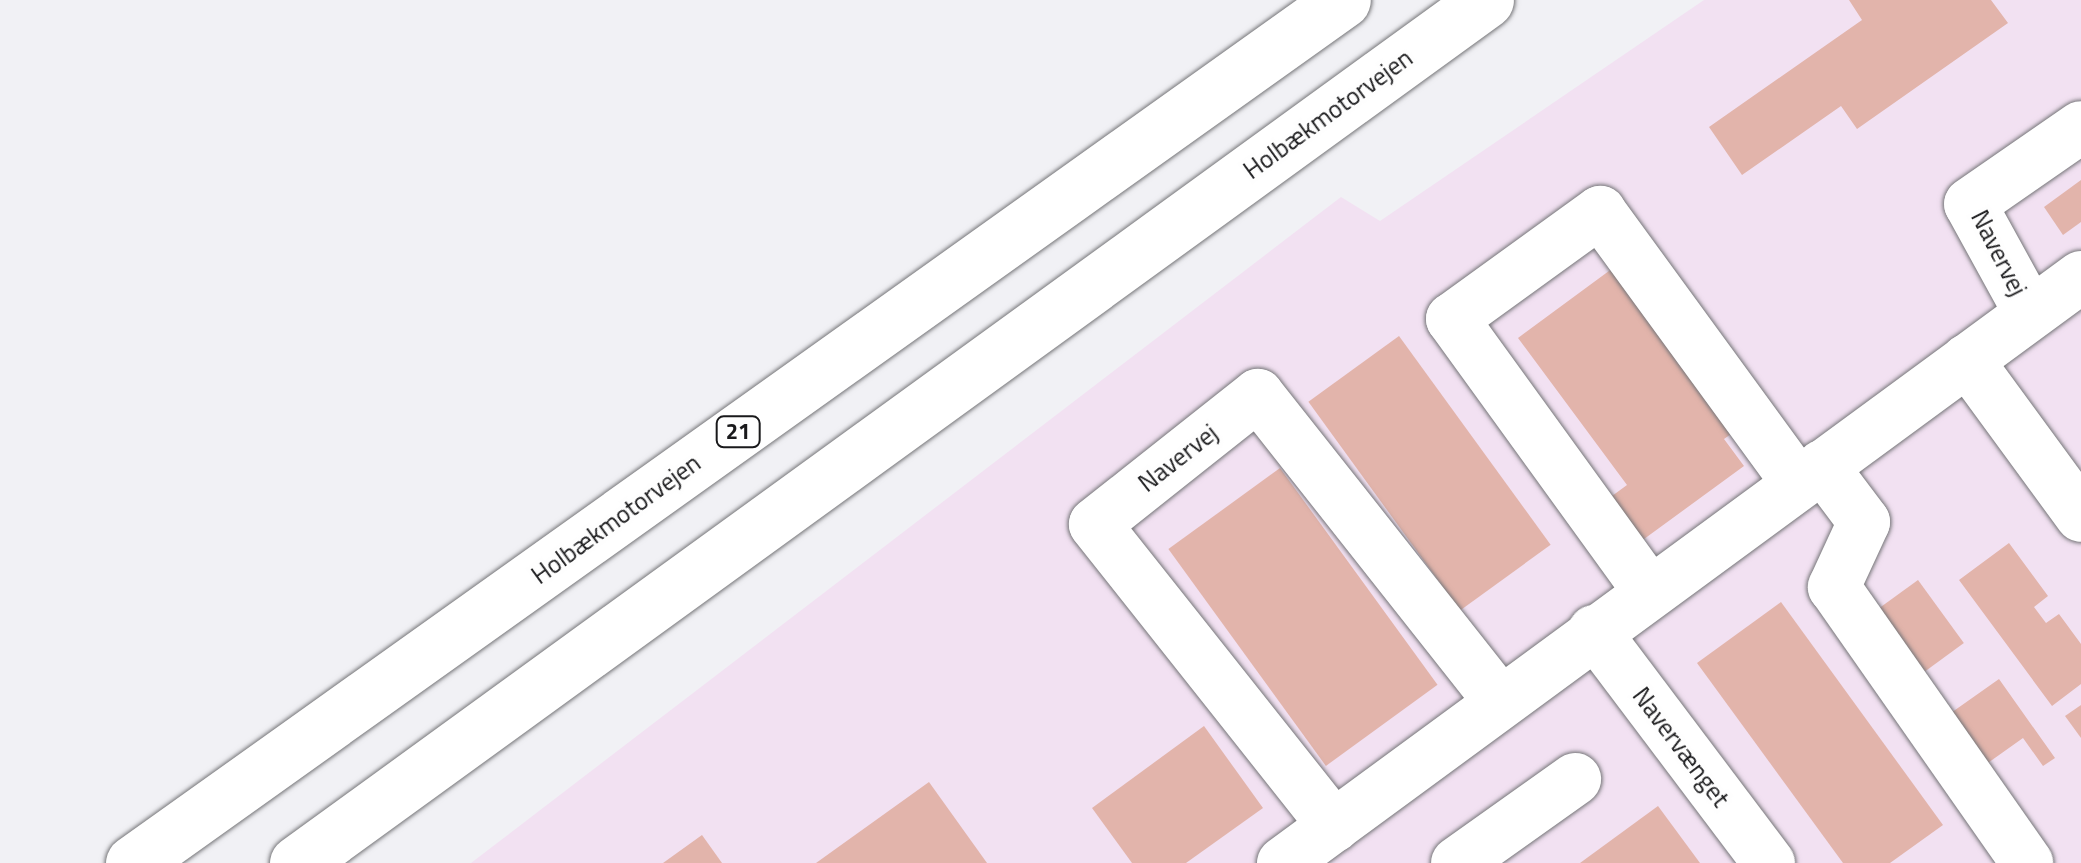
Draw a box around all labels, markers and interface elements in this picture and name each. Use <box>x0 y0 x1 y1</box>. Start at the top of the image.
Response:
street label: Holbækmotorvejen <box>1238 43 1418 185</box>
street label: Navervej <box>1965 205 2033 301</box>
road number: 21 <box>716 415 760 449</box>
street label: Navervej <box>1132 418 1224 498</box>
street label: Holbækmotorvejen <box>526 448 706 590</box>
street label: Navervænget <box>1626 681 1736 813</box>

